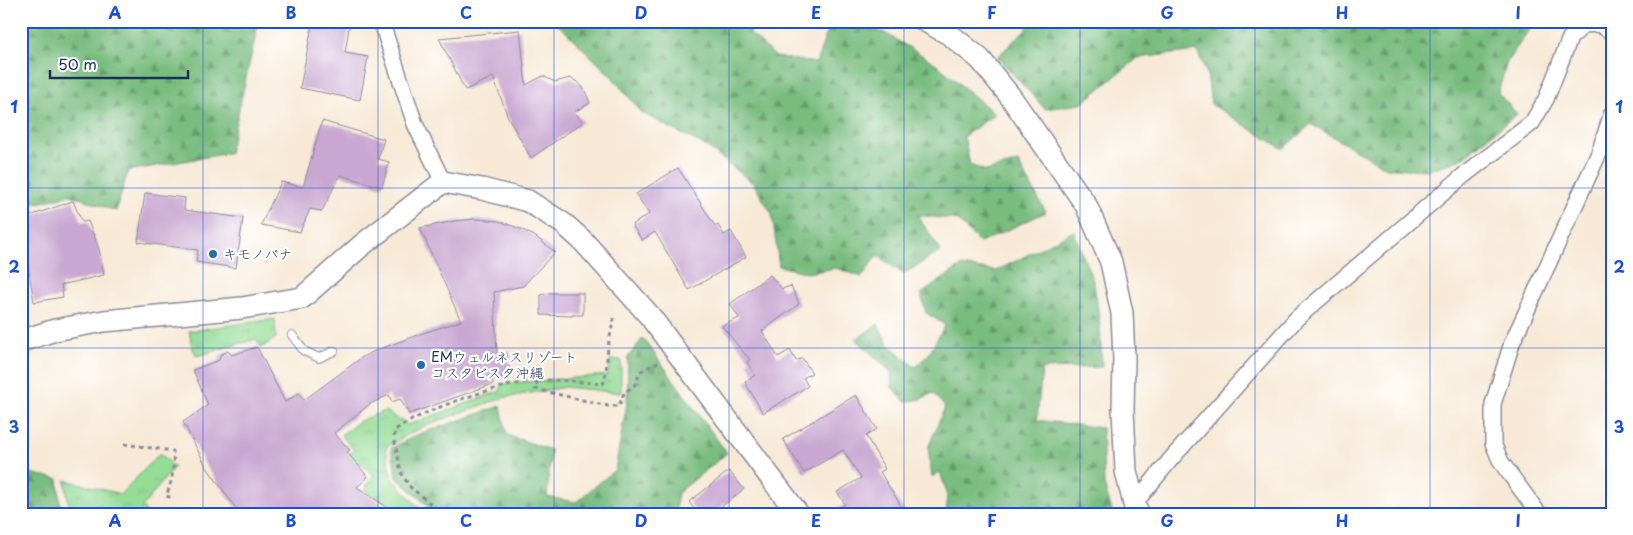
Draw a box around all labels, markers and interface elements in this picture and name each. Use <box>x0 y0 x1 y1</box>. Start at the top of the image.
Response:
text: A <box>109 0 122 24</box>
text: B <box>286 0 297 24</box>
text: C <box>460 0 472 24</box>
text: D <box>635 0 647 24</box>
text: E <box>811 0 821 24</box>
text: F <box>987 0 997 24</box>
text: G <box>1160 0 1174 24</box>
text: H <box>1336 0 1348 24</box>
text: I <box>1515 0 1521 24</box>
scale bar <box>50 48 188 80</box>
text: 50 m <box>58 52 97 75</box>
text: 1 <box>10 94 18 118</box>
text: 1 <box>1615 94 1623 118</box>
place label: キモノバナ <box>223 243 292 264</box>
marker: キモノバナ <box>207 248 219 260</box>
text: 2 <box>8 254 20 278</box>
text: 2 <box>1613 254 1625 278</box>
place label: EMウェルネスリゾート コスタビスタ沖縄 <box>431 346 578 383</box>
marker: EMウェルネスリゾート コスタビスタ沖縄 <box>415 359 427 371</box>
text: 3 <box>9 414 19 438</box>
text: 3 <box>1614 414 1624 438</box>
text: A <box>109 508 122 532</box>
text: B <box>286 508 297 532</box>
text: C <box>460 508 472 532</box>
text: D <box>635 508 647 532</box>
text: E <box>811 508 821 532</box>
text: F <box>987 508 997 532</box>
text: G <box>1160 508 1174 532</box>
text: H <box>1336 508 1348 532</box>
text: I <box>1515 508 1521 532</box>

